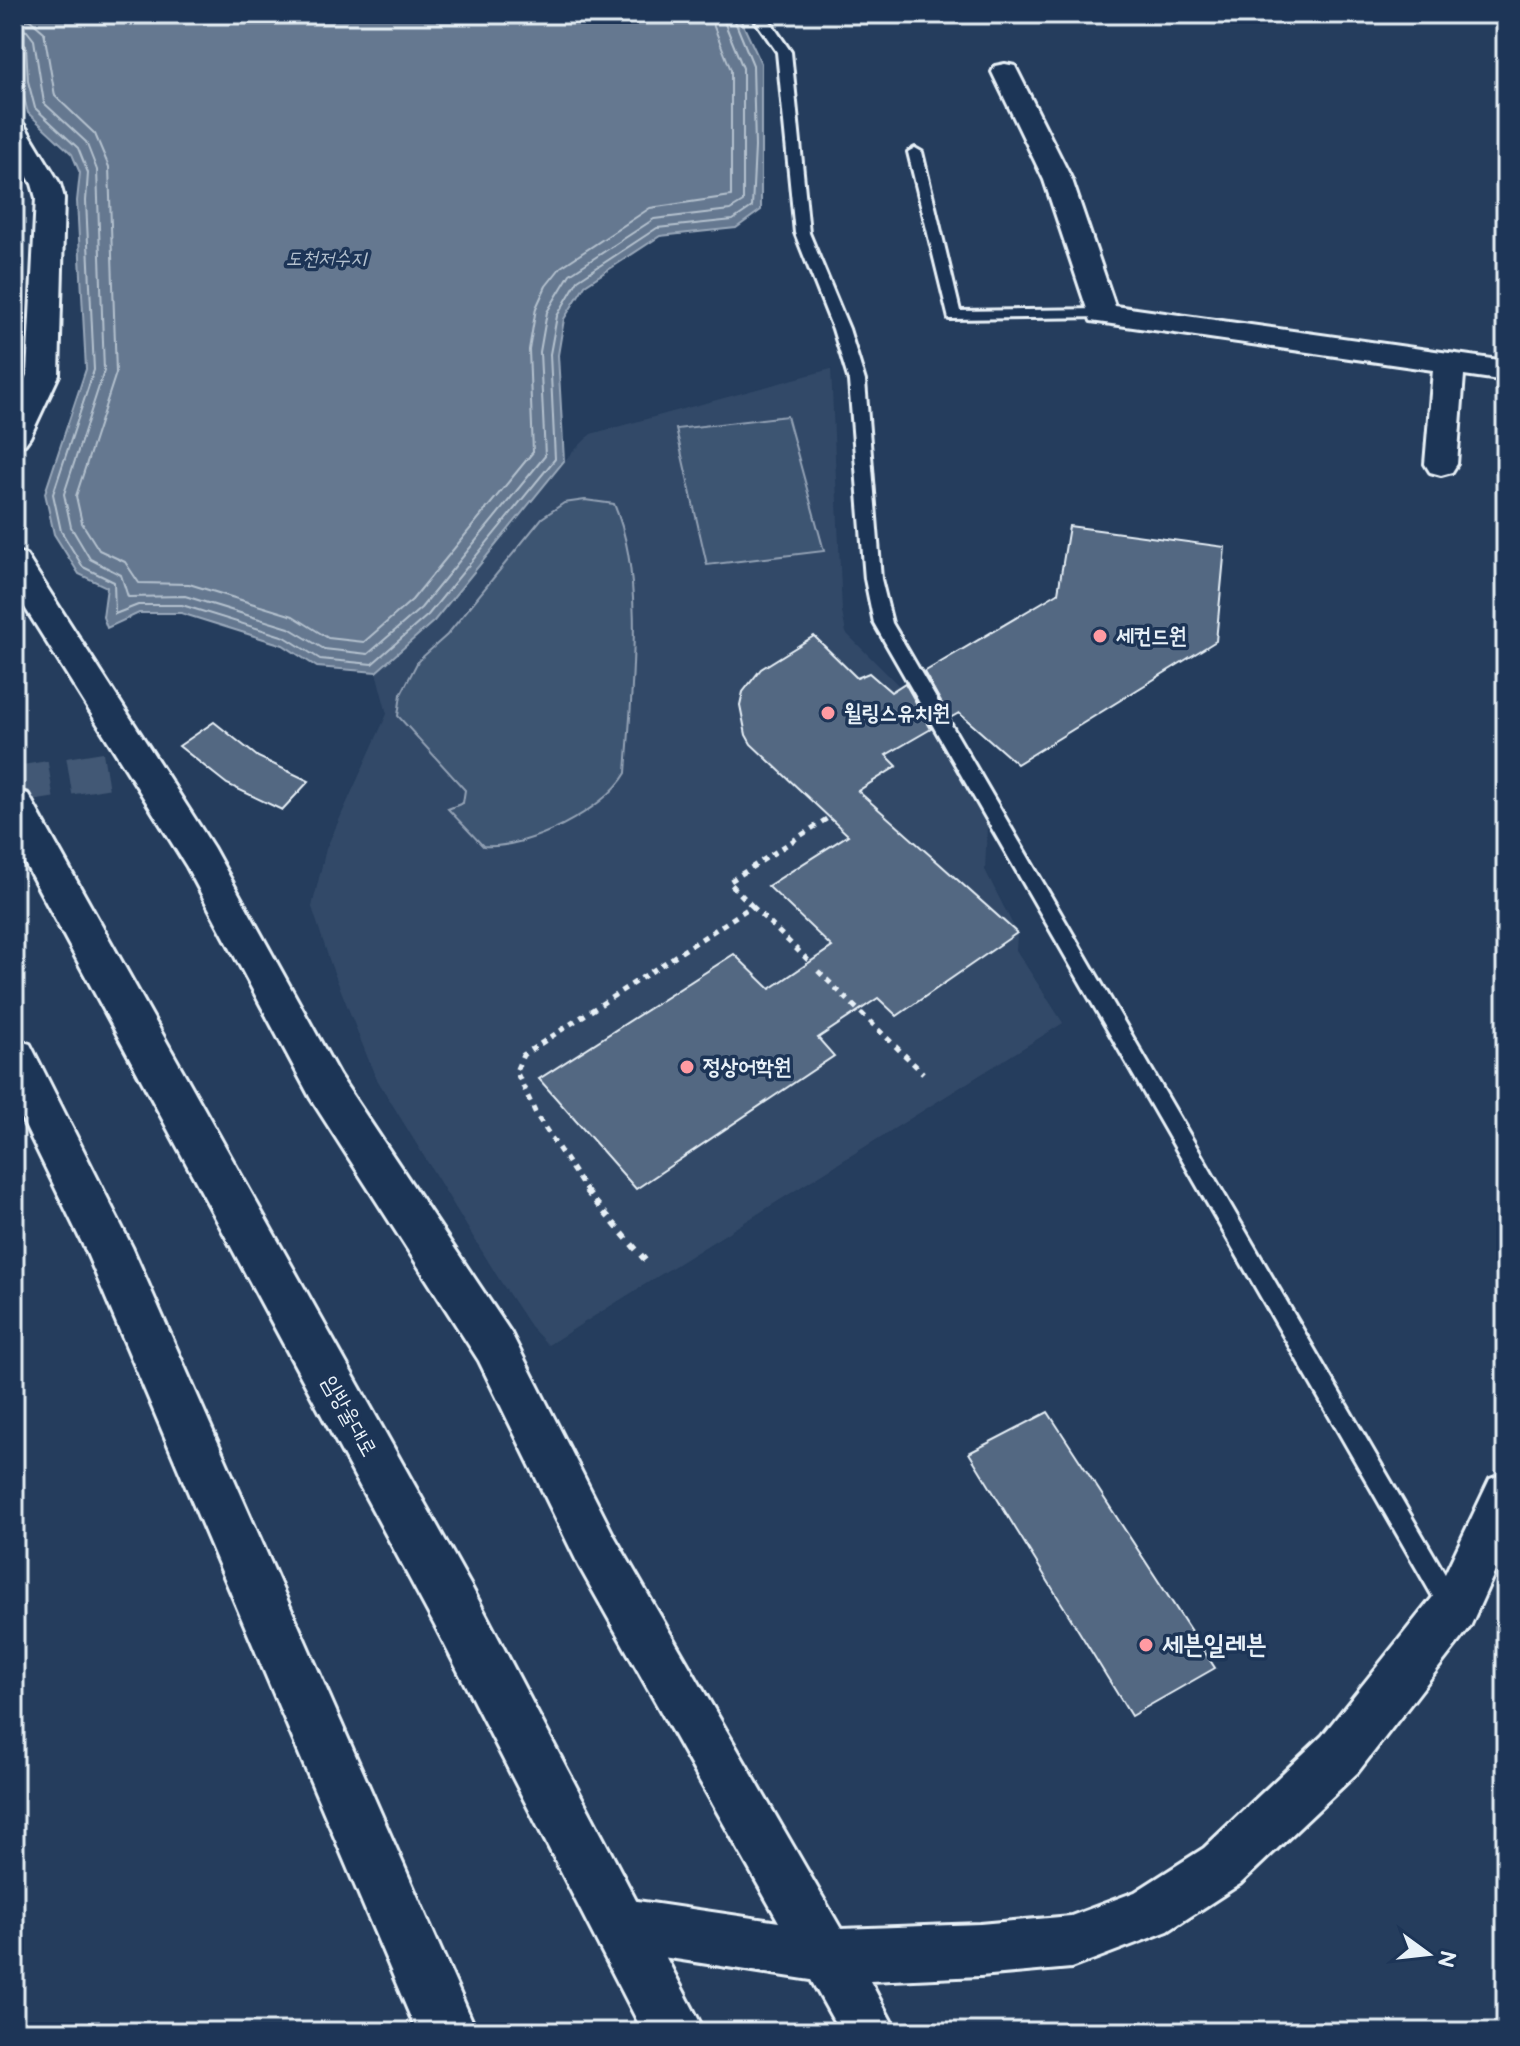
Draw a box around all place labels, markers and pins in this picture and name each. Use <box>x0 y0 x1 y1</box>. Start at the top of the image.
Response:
place label: 세컨드원 <box>1116 623 1187 650</box>
marker: 세컨드원 <box>1091 627 1109 645</box>
place label: 윌링스유치원 <box>844 700 950 727</box>
marker: 윌링스유치원 <box>819 704 837 722</box>
place label: 정상어학원 <box>703 1054 792 1081</box>
marker: 정상어학원 <box>678 1058 696 1076</box>
place label: 세븐일레븐 <box>1162 1630 1267 1661</box>
marker: 세븐일레븐 <box>1137 1636 1155 1654</box>

